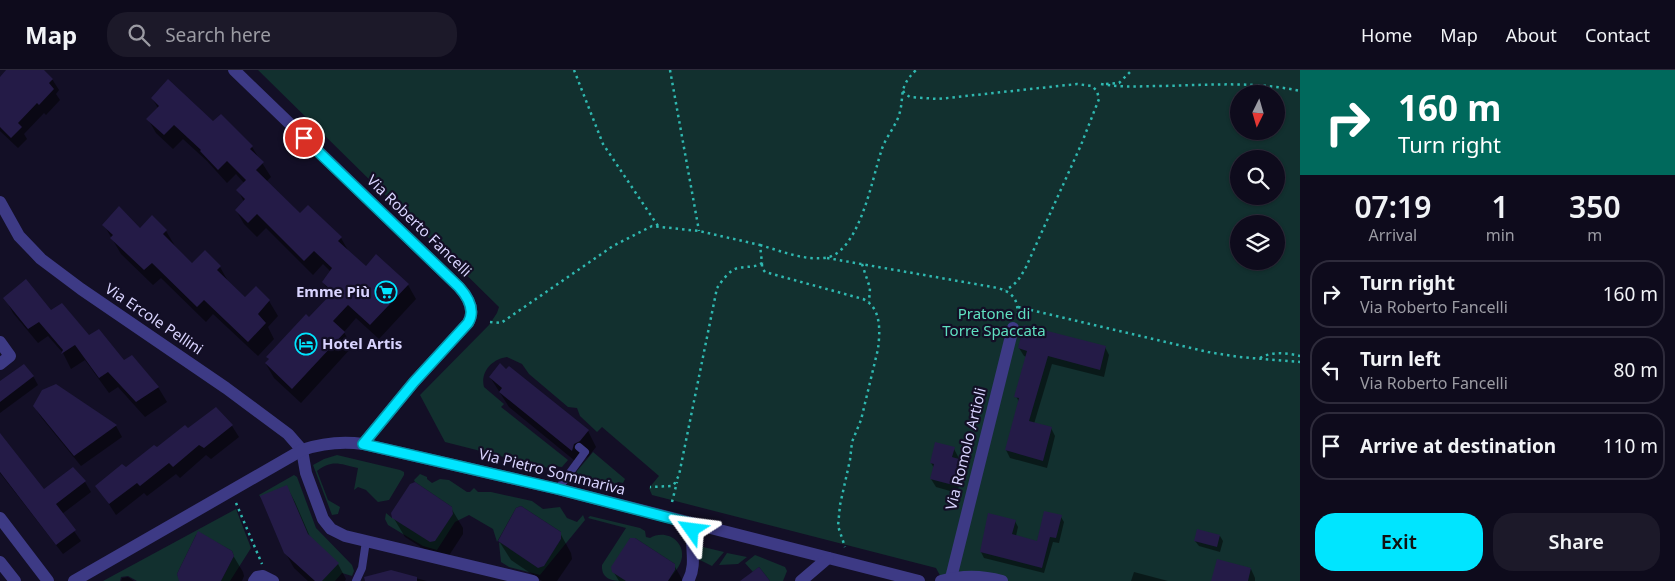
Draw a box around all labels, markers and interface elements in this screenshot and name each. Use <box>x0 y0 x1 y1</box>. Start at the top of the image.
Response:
search box <box>107 12 457 57</box>
text: Map <box>25 18 77 51</box>
icon: search <box>125 21 153 49</box>
text: Search here <box>165 22 271 48</box>
text: Home <box>1361 23 1412 47</box>
text: Map <box>1440 23 1478 47</box>
text: About <box>1506 23 1557 47</box>
text: Contact <box>1585 23 1650 47</box>
text: 160 m <box>1398 84 1501 131</box>
north arrow <box>1230 85 1285 140</box>
map controls <box>1230 85 1285 270</box>
icon: right <box>1315 90 1380 155</box>
pin <box>283 117 325 159</box>
icon: arrive <box>290 124 318 152</box>
text: Turn right <box>1398 129 1501 159</box>
button: search <box>1230 150 1285 205</box>
street label: Via Roberto Fancelli <box>363 170 476 281</box>
text: 07:19 <box>1354 186 1431 227</box>
text: 1 <box>1492 186 1509 227</box>
text: 350 <box>1569 186 1621 227</box>
button: layers <box>1230 215 1285 270</box>
text: Arrival <box>1368 224 1417 246</box>
text: min <box>1486 224 1515 246</box>
text: m <box>1587 224 1602 246</box>
text: Turn right <box>1360 270 1455 296</box>
street label: Via Ercole Pellini <box>102 278 207 358</box>
supermarket icon: Emme Più <box>374 280 398 304</box>
icon: right <box>1317 280 1345 308</box>
place label: Emme Più <box>296 281 370 301</box>
text: 160 m <box>1603 281 1658 307</box>
text: Via Roberto Fancelli <box>1360 296 1508 318</box>
park label: Pratone di Torre Spaccata <box>942 303 1046 340</box>
hotel icon: Hotel Artis <box>294 332 318 356</box>
place label: Hotel Artis <box>322 333 402 353</box>
text: Turn left <box>1360 346 1441 372</box>
icon: left <box>1317 356 1345 384</box>
text: 80 m <box>1614 357 1658 383</box>
text: Via Roberto Fancelli <box>1360 372 1508 394</box>
street label: Via Romolo Artioli <box>940 385 990 512</box>
icon: arrive <box>1317 432 1345 460</box>
text: Arrive at destination <box>1360 433 1556 459</box>
text: 110 m <box>1603 433 1658 459</box>
street label: Via Pietro Sommariva <box>477 443 628 499</box>
position arrow <box>665 503 717 555</box>
button: Exit <box>1315 513 1483 571</box>
button: Share <box>1493 513 1660 571</box>

